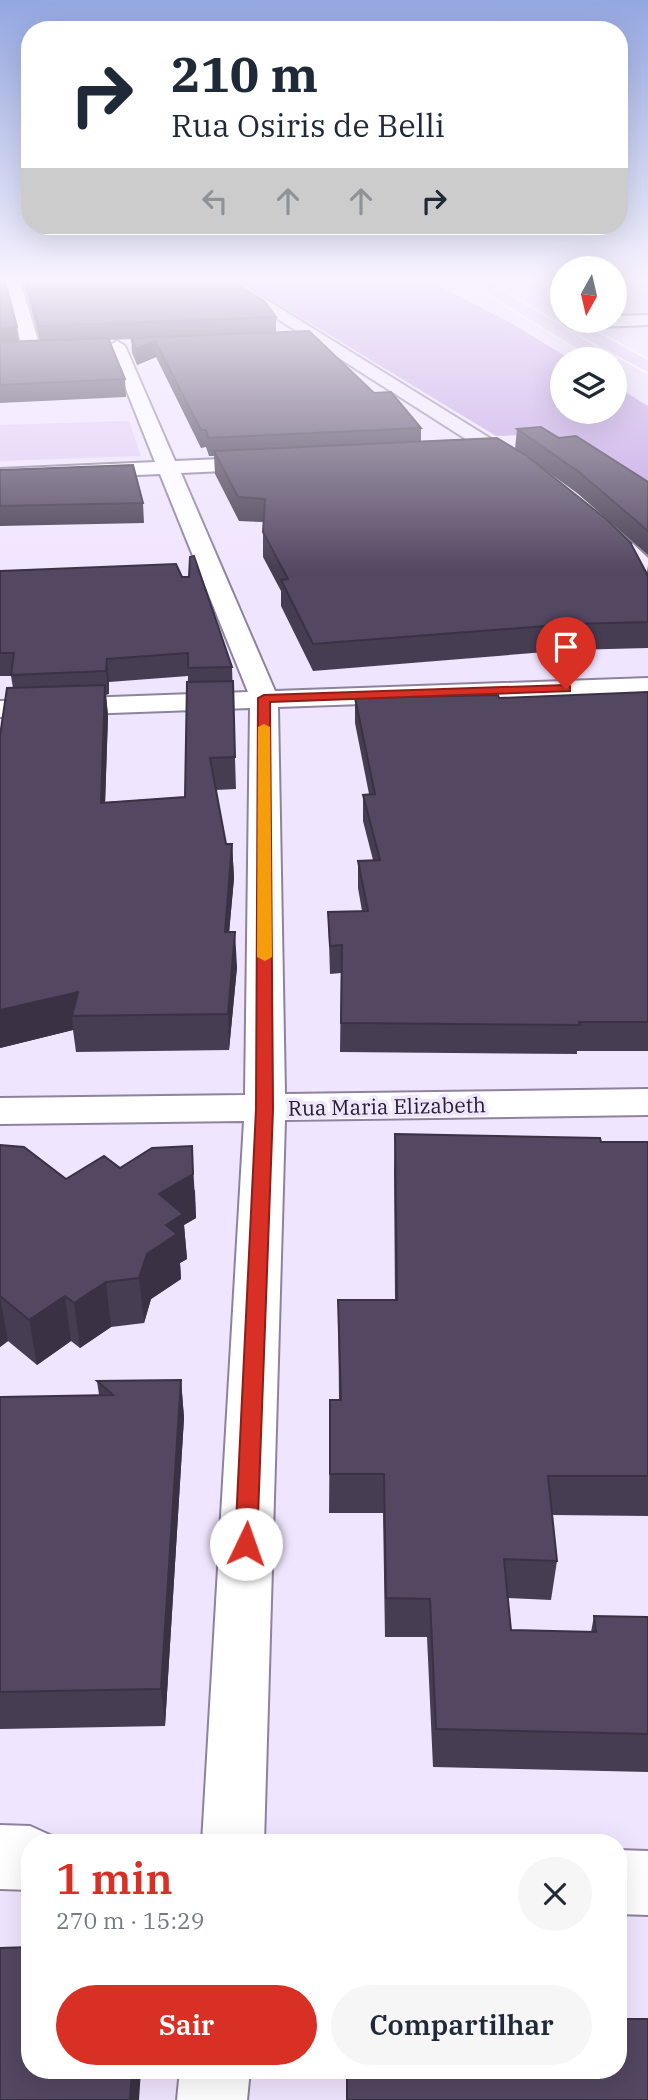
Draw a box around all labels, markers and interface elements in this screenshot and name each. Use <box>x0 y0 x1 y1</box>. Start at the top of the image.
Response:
text: 210 m <box>171 42 318 105</box>
icon: right <box>56 49 147 140</box>
text: Rua Osiris de Belli <box>171 104 445 146</box>
icon: left <box>196 182 234 220</box>
icon: ahead <box>269 182 307 220</box>
icon: ahead <box>342 182 380 220</box>
icon: right <box>415 182 453 220</box>
north arrow <box>550 256 626 332</box>
map controls <box>550 256 627 424</box>
button: layers <box>550 347 627 424</box>
pin <box>536 617 596 689</box>
icon: arrive <box>547 628 585 666</box>
street label: Rua Maria Elizabeth <box>288 1090 486 1122</box>
position arrow <box>209 1507 283 1581</box>
text: 1 min <box>56 1851 173 1906</box>
button: close <box>518 1857 592 1931</box>
text: 270 m · 15:29 <box>56 1905 205 1935</box>
button: Sair <box>56 1985 317 2065</box>
button: Compartilhar <box>331 1985 592 2065</box>

